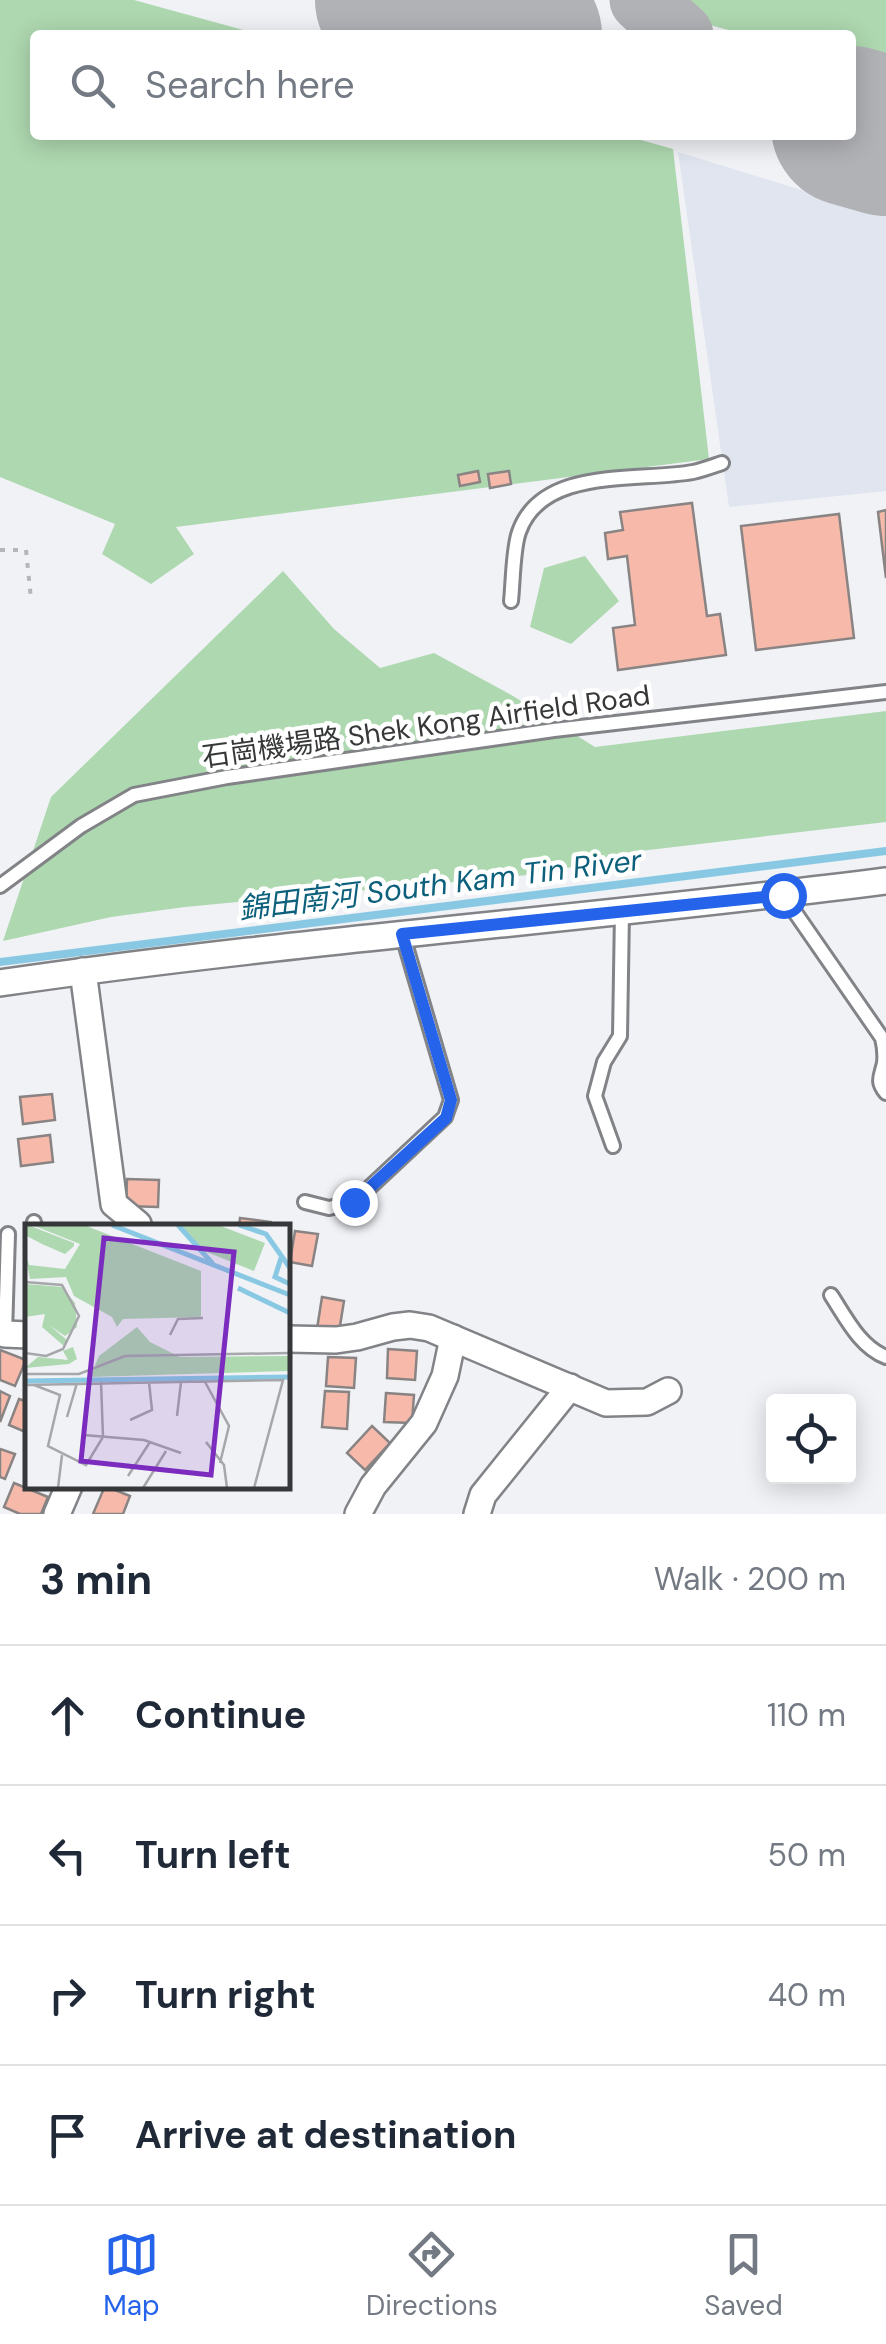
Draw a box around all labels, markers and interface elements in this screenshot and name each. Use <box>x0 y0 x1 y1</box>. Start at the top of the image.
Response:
search box <box>30 30 856 140</box>
icon: search <box>65 58 120 113</box>
text: Search here <box>145 60 355 110</box>
street label: 石崗機場路 Shek Kong Airfield Road <box>200 676 652 776</box>
water label: 錦田南河 South Kam Tin River <box>236 840 644 928</box>
route start <box>761 873 807 919</box>
route end <box>332 1180 378 1226</box>
inset map <box>25 1224 290 1489</box>
map controls <box>766 1394 856 1484</box>
button: locate <box>766 1394 856 1484</box>
text: 3 min <box>40 1552 152 1607</box>
text: Walk · 200 m <box>654 1558 846 1600</box>
icon: ahead <box>40 1688 95 1743</box>
text: Continue <box>135 1690 306 1740</box>
text: 110 m <box>767 1694 846 1736</box>
icon: left <box>40 1828 95 1883</box>
text: Turn left <box>135 1830 291 1880</box>
text: 50 m <box>768 1834 846 1876</box>
icon: right <box>40 1968 95 2023</box>
text: Turn right <box>135 1970 316 2020</box>
text: 40 m <box>768 1974 846 2016</box>
icon: arrive <box>40 2108 95 2163</box>
text: Arrive at destination <box>135 2110 517 2160</box>
tab: Map <box>103 2227 160 2324</box>
tab: Directions <box>366 2227 498 2324</box>
tab: Saved <box>704 2227 783 2324</box>

